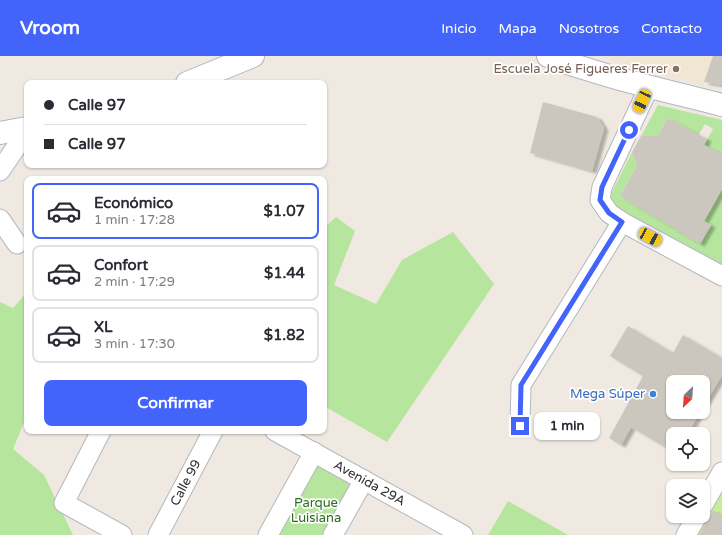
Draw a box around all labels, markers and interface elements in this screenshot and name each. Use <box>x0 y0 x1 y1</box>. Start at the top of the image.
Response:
text: Vroom <box>20 17 80 39</box>
text: Inicio <box>441 20 477 37</box>
text: Mapa <box>499 20 537 37</box>
text: Nosotros <box>559 20 619 37</box>
text: Contacto <box>641 20 702 37</box>
place label: Escuela José Figueres Ferrer <box>493 61 668 77</box>
marker: Escuela José Figueres Ferrer <box>671 64 681 74</box>
car <box>631 88 653 114</box>
text: Calle 97 <box>68 96 126 114</box>
route start <box>620 121 638 139</box>
text: Calle 97 <box>68 135 126 153</box>
icon: car <box>46 193 82 229</box>
text: Económico <box>94 194 173 212</box>
text: $1.07 <box>264 202 305 220</box>
text: 1 min · 17:28 <box>94 212 175 228</box>
car <box>637 226 663 248</box>
icon: car <box>46 255 82 291</box>
text: Confort <box>94 256 148 274</box>
text: $1.44 <box>264 264 305 282</box>
text: 2 min · 17:29 <box>94 274 175 290</box>
icon: car <box>46 317 82 353</box>
text: XL <box>94 318 113 336</box>
text: $1.82 <box>264 326 305 344</box>
text: 3 min · 17:30 <box>94 336 175 352</box>
north arrow <box>666 375 710 419</box>
map controls <box>666 375 710 523</box>
button: Confirmar <box>44 380 307 426</box>
place label: Mega Súper <box>570 386 645 402</box>
marker: Mega Súper <box>648 389 658 399</box>
callout: 1 min <box>534 412 600 440</box>
route end <box>511 417 529 435</box>
text: 1 min <box>550 418 584 434</box>
button: locate <box>666 427 710 471</box>
street label: Calle 99 <box>167 457 204 509</box>
street label: Avenida 29A <box>331 457 408 510</box>
button: layers <box>666 479 710 523</box>
park label: Parque Luisiana <box>291 495 341 526</box>

